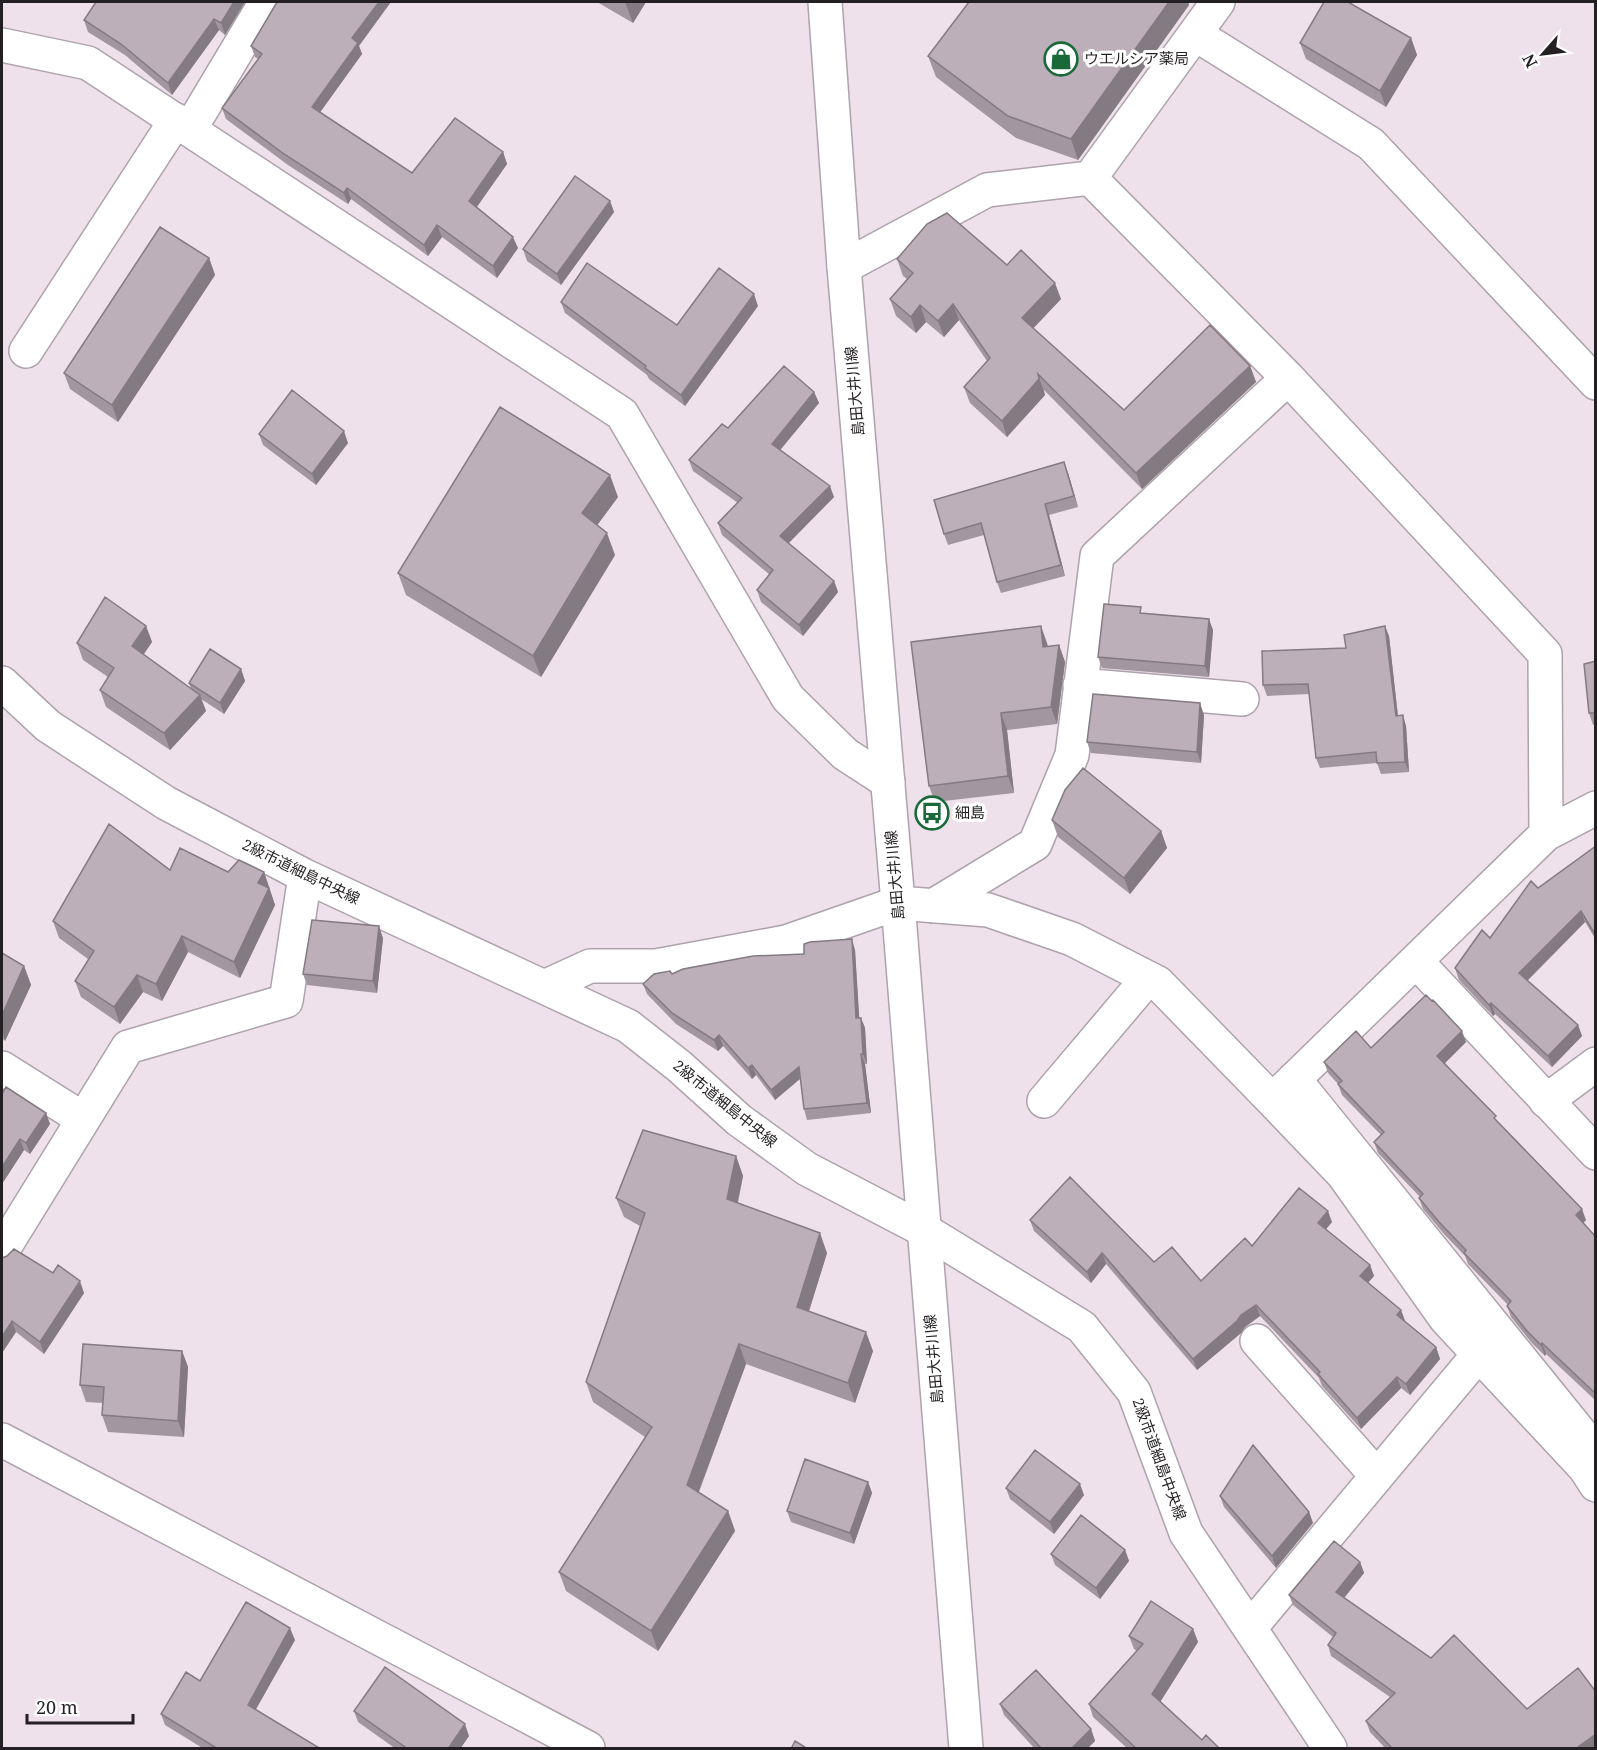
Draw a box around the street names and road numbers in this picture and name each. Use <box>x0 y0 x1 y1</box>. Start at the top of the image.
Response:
street label: 島田大井川線 <box>840 345 868 437</box>
street label: 島田大井川線 <box>880 829 908 921</box>
street label: 2級市道細島中央線 <box>239 834 364 908</box>
street label: 2級市道細島中央線 <box>669 1055 782 1151</box>
street label: 島田大井川線 <box>919 1313 947 1405</box>
street label: 2級市道細島中央線 <box>1129 1395 1191 1522</box>

